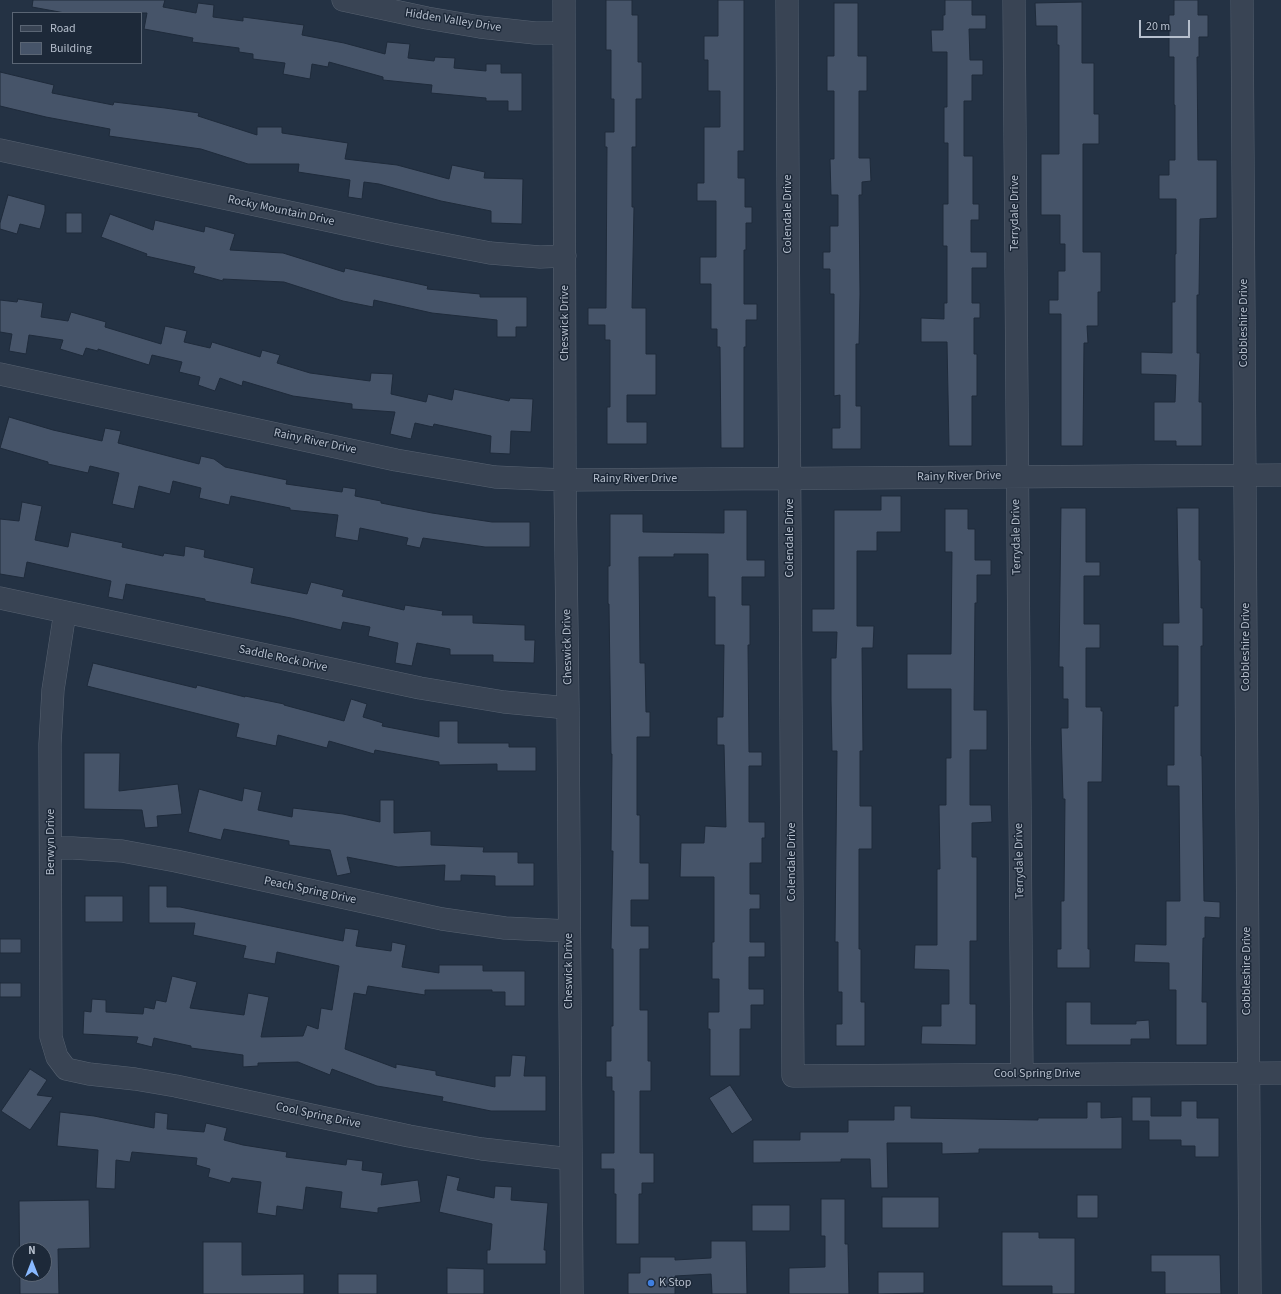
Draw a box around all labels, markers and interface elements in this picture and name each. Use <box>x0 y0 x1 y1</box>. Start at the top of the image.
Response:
street label: Hidden Valley Drive <box>404 6 502 36</box>
legend <box>12 12 142 64</box>
scale bar <box>1141 12 1192 38</box>
text: 20 m <box>1146 18 1170 35</box>
text: Road <box>50 20 76 37</box>
text: Building <box>50 40 92 57</box>
street label: Colendale Drive <box>781 174 795 254</box>
street label: Terrydale Drive <box>1008 175 1022 251</box>
street label: Rocky Mountain Drive <box>226 193 336 229</box>
street label: Cobbleshire Drive <box>1237 279 1251 367</box>
street label: Cheswick Drive <box>558 285 572 361</box>
street label: Rainy River Drive <box>272 426 358 458</box>
street label: Rainy River Drive <box>917 469 1001 485</box>
street label: Rainy River Drive <box>593 472 677 486</box>
street label: Colendale Drive <box>783 498 797 578</box>
street label: Terrydale Drive <box>1009 499 1025 575</box>
street label: Cobbleshire Drive <box>1239 603 1253 691</box>
street label: Cheswick Drive <box>560 609 576 685</box>
street label: Saddle Rock Drive <box>237 643 329 675</box>
street label: Berwyn Drive <box>44 809 58 875</box>
street label: Colendale Drive <box>785 822 799 902</box>
street label: Terrydale Drive <box>1012 823 1028 899</box>
street label: Peach Spring Drive <box>263 874 357 908</box>
street label: Cobbleshire Drive <box>1240 927 1254 1015</box>
street label: Cheswick Drive <box>562 933 576 1009</box>
street label: Cool Spring Drive <box>994 1067 1080 1081</box>
street label: Cool Spring Drive <box>274 1100 362 1132</box>
north arrow <box>12 1242 52 1282</box>
text: N <box>28 1243 36 1258</box>
place label: K Stop <box>659 1276 692 1290</box>
marker: K Stop <box>646 1278 656 1288</box>

